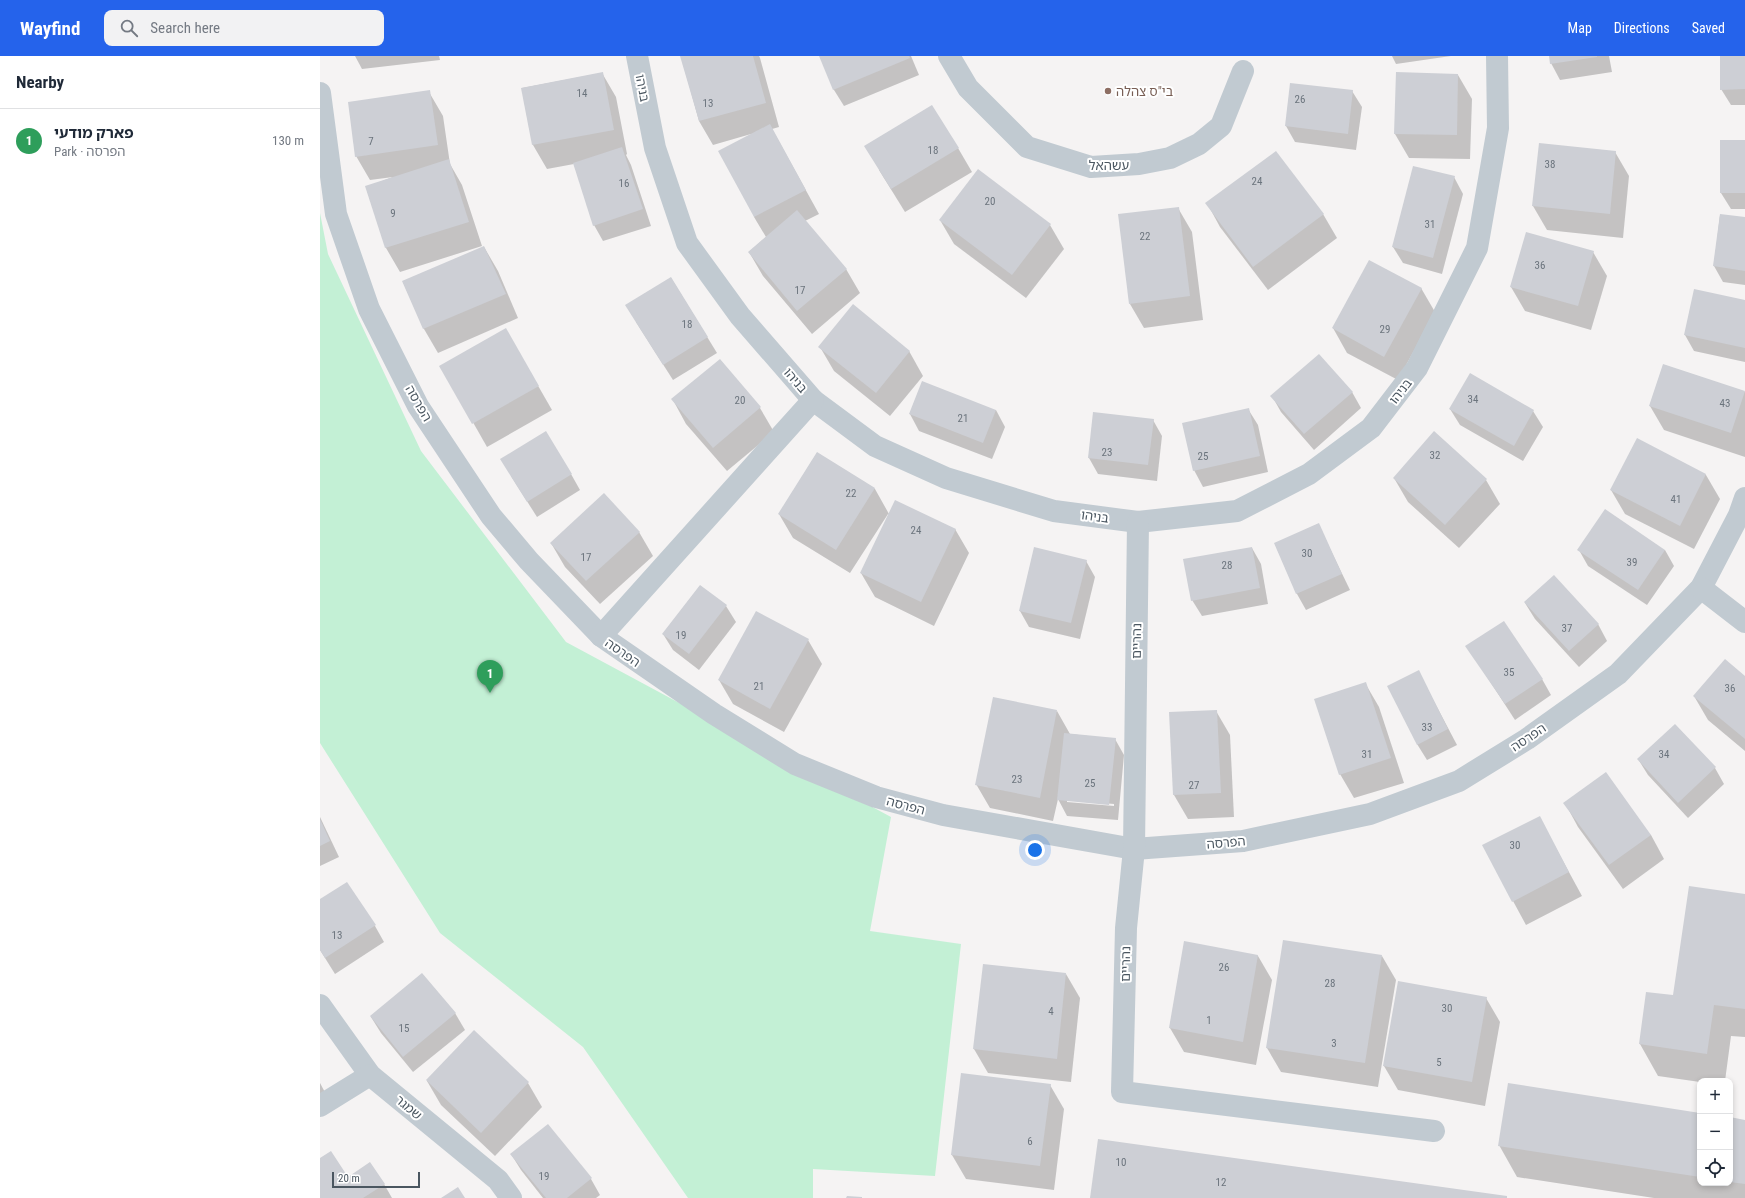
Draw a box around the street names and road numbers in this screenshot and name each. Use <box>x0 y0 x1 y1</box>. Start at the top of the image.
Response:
street label: בניהו <box>632 73 653 103</box>
street label: עשהאל <box>1089 158 1129 173</box>
street label: בניהו <box>781 365 810 396</box>
street label: בניהו <box>1386 376 1415 407</box>
street label: הפרסה <box>402 383 435 424</box>
street label: בניהו <box>1080 507 1110 526</box>
street label: נהריים <box>1129 623 1144 659</box>
street label: הפרסה <box>602 635 643 670</box>
street label: הפרסה <box>1508 720 1549 755</box>
street label: הפרסה <box>885 793 927 818</box>
street label: הפרסה <box>1206 833 1246 852</box>
street label: נהריים <box>1118 946 1133 982</box>
street label: שמגר <box>392 1092 425 1123</box>

